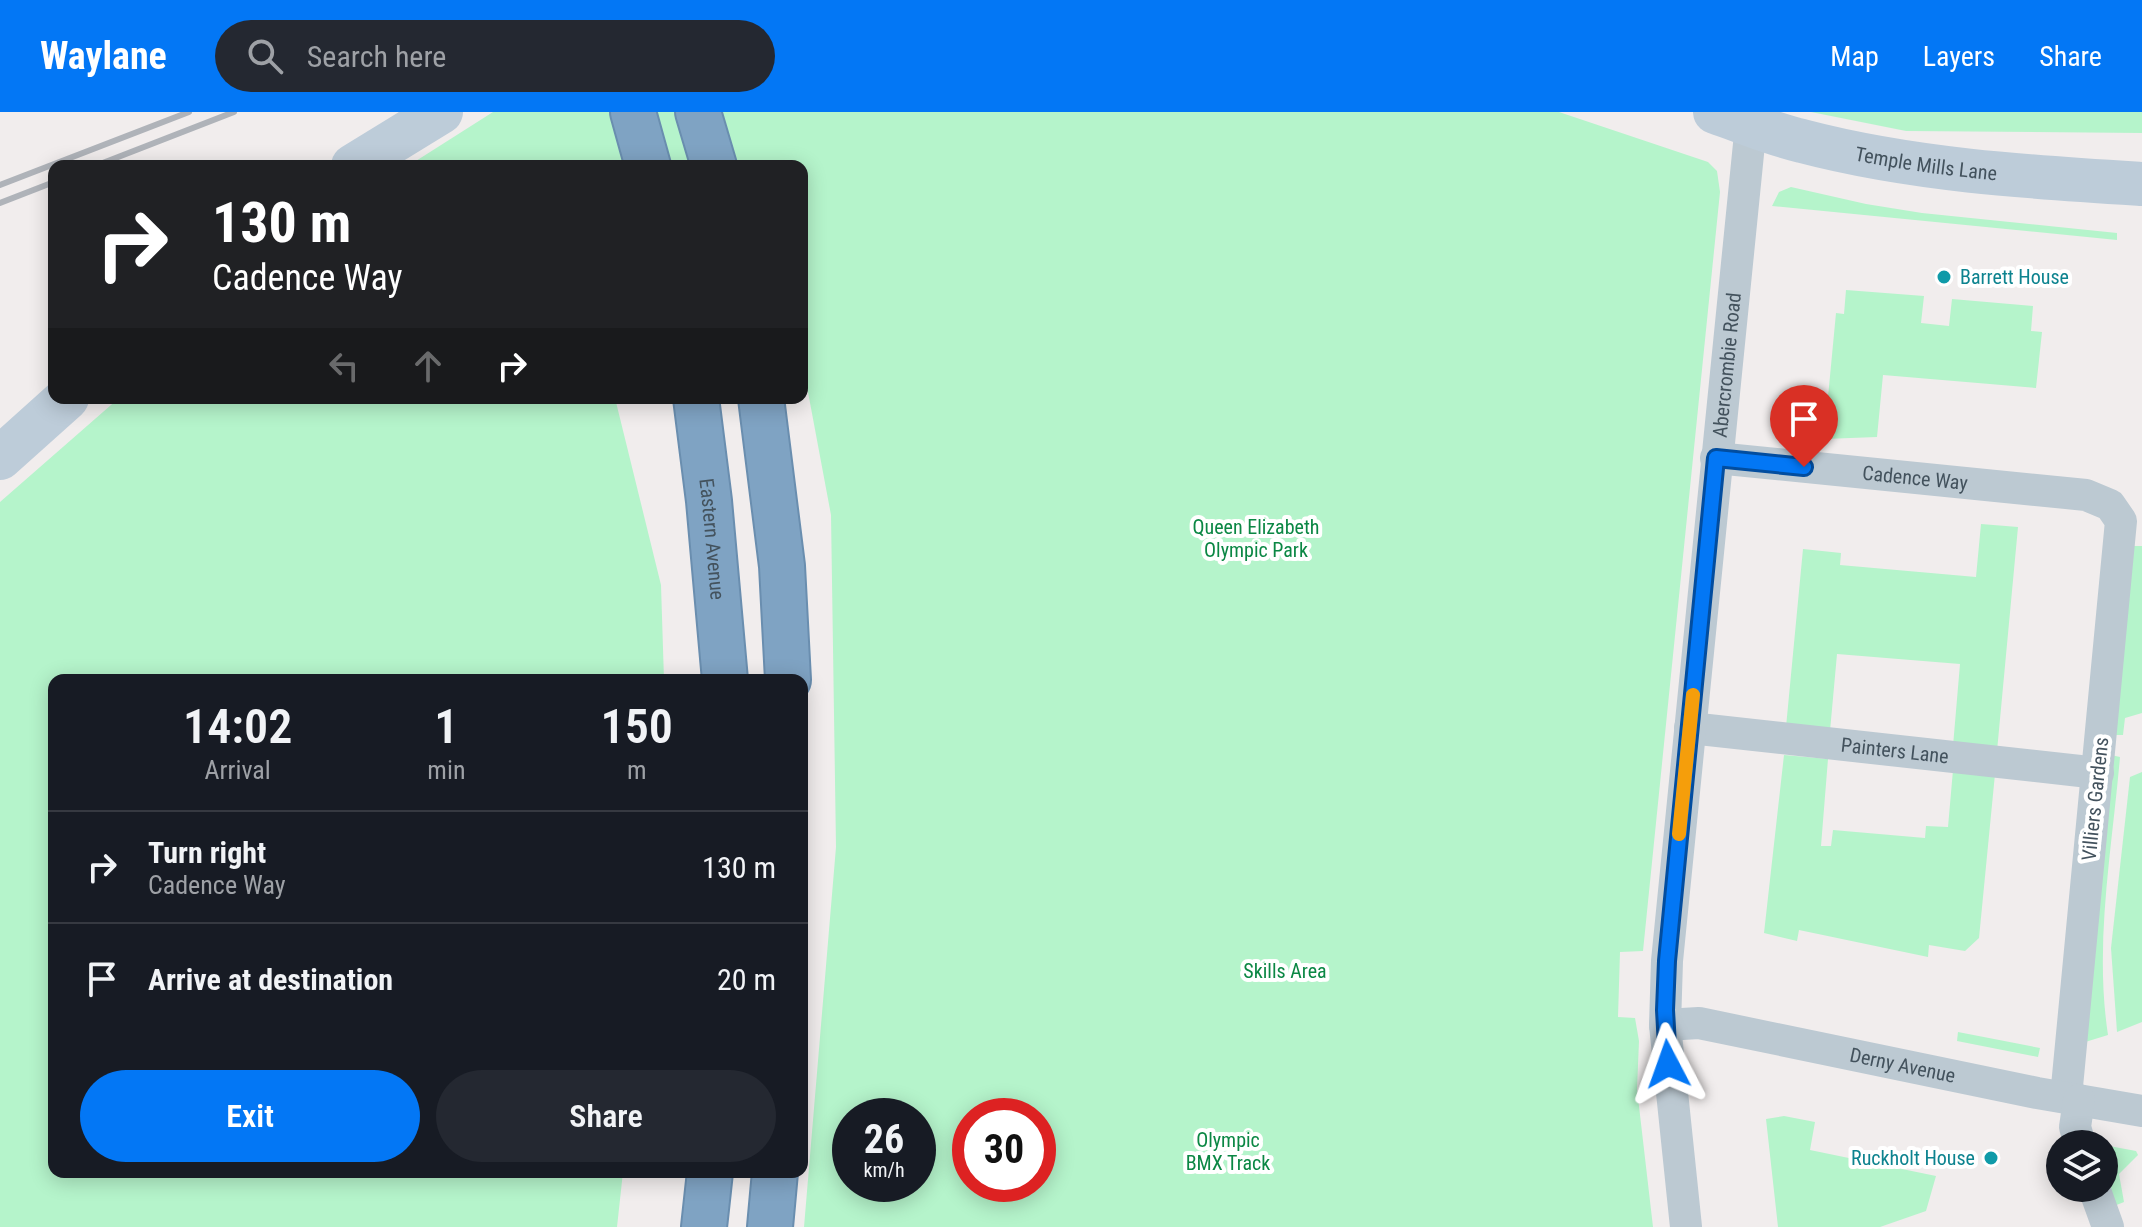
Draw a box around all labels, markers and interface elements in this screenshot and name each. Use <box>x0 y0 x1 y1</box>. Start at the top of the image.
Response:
search box <box>215 20 775 92</box>
text: Waylane <box>40 34 167 78</box>
icon: search <box>243 34 287 78</box>
text: Search here <box>307 39 446 74</box>
text: Map <box>1830 40 1879 73</box>
text: Layers <box>1923 40 1995 73</box>
text: Share <box>2039 40 2102 73</box>
street label: Temple Mills Lane <box>1853 142 1998 185</box>
text: 130 m <box>212 190 351 256</box>
icon: right <box>80 192 184 296</box>
text: Cadence Way <box>212 257 402 299</box>
place label: Barrett House <box>1960 265 2069 289</box>
marker: Barrett House <box>1935 268 1953 286</box>
street label: Abercrombie Road <box>1708 291 1746 439</box>
icon: left <box>322 344 366 388</box>
icon: ahead <box>406 344 450 388</box>
icon: right <box>490 344 534 388</box>
pin <box>1770 385 1838 467</box>
icon: arrive <box>1782 397 1826 441</box>
street label: Cadence Way <box>1861 461 1969 495</box>
street label: Eastern Avenue <box>694 477 730 601</box>
park label: Queen Elizabeth Olympic Park <box>1192 515 1320 562</box>
text: 14:02 <box>183 698 292 755</box>
text: 1 <box>434 698 458 755</box>
text: 150 <box>601 698 673 755</box>
street label: Painters Lane <box>1840 733 1950 768</box>
street label: Villiers Gardens <box>2077 736 2113 862</box>
text: Arrival <box>205 755 271 785</box>
text: min <box>427 755 465 785</box>
text: m <box>627 755 647 785</box>
text: Turn right <box>148 835 266 870</box>
icon: right <box>80 845 124 889</box>
text: 130 m <box>702 850 776 885</box>
text: Cadence Way <box>148 870 286 900</box>
icon: arrive <box>80 957 124 1001</box>
park label: Skills Area <box>1243 959 1327 983</box>
text: Arrive at destination <box>148 962 393 997</box>
text: 20 m <box>717 962 776 997</box>
position arrow <box>1626 1022 1710 1106</box>
street label: Derny Avenue <box>1848 1043 1957 1088</box>
button: Exit <box>80 1070 420 1162</box>
button: Share <box>436 1070 776 1162</box>
speed limit sign: 30 <box>952 1098 1056 1202</box>
text: 26 <box>864 1116 904 1163</box>
park label: Olympic BMX Track <box>1186 1128 1270 1175</box>
map controls <box>2046 1130 2118 1202</box>
button: layers <box>2046 1130 2118 1202</box>
place label: Ruckholt House <box>1851 1146 1975 1170</box>
marker: Ruckholt House <box>1982 1149 2000 1167</box>
text: km/h <box>863 1158 905 1182</box>

